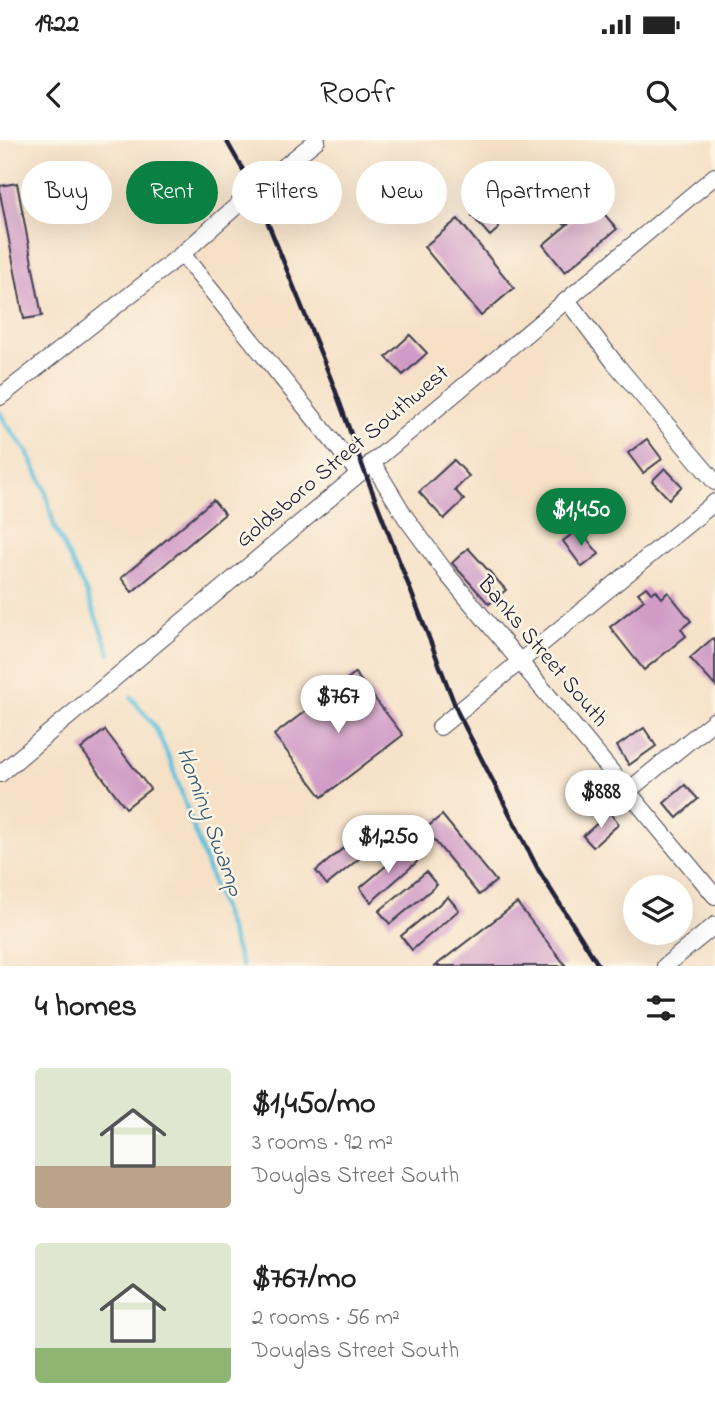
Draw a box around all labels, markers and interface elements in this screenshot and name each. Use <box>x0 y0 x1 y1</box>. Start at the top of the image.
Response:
text: 19:22 <box>35 6 79 44</box>
text: Roofr <box>320 71 395 118</box>
icon: back <box>35 76 73 114</box>
icon: search <box>642 76 680 114</box>
chip: Buy <box>21 161 112 224</box>
chip: Rent <box>126 161 218 224</box>
chip: Filters <box>232 161 342 224</box>
chip: New <box>356 161 447 224</box>
chip: Apartment <box>461 161 615 224</box>
street label: Goldsboro Street Southwest <box>229 357 457 556</box>
pin: $1,450 <box>524 488 638 548</box>
text: $1,450 <box>552 494 610 527</box>
street label: Banks Street South <box>468 568 615 735</box>
pin: $767 <box>297 676 379 735</box>
text: $767 <box>317 681 360 714</box>
water label: Hominy Swamp <box>166 743 253 902</box>
pin: $888 <box>560 770 642 830</box>
text: $888 <box>581 776 621 809</box>
pin: $1,250 <box>331 816 445 875</box>
text: $1,250 <box>358 821 418 854</box>
map controls <box>623 875 693 945</box>
button: layers <box>623 875 693 945</box>
text: 4 homes <box>35 986 137 1030</box>
icon: filters <box>642 989 680 1027</box>
text: $1,450/mo <box>252 1083 376 1127</box>
icon: home <box>91 1096 175 1180</box>
text: 3 rooms · 92 m² <box>252 1127 393 1160</box>
text: Douglas Street South <box>252 1160 459 1193</box>
text: $767/mo <box>252 1258 356 1302</box>
icon: home <box>91 1271 175 1355</box>
text: 2 rooms · 56 m² <box>252 1302 400 1335</box>
text: Douglas Street South <box>252 1335 459 1368</box>

